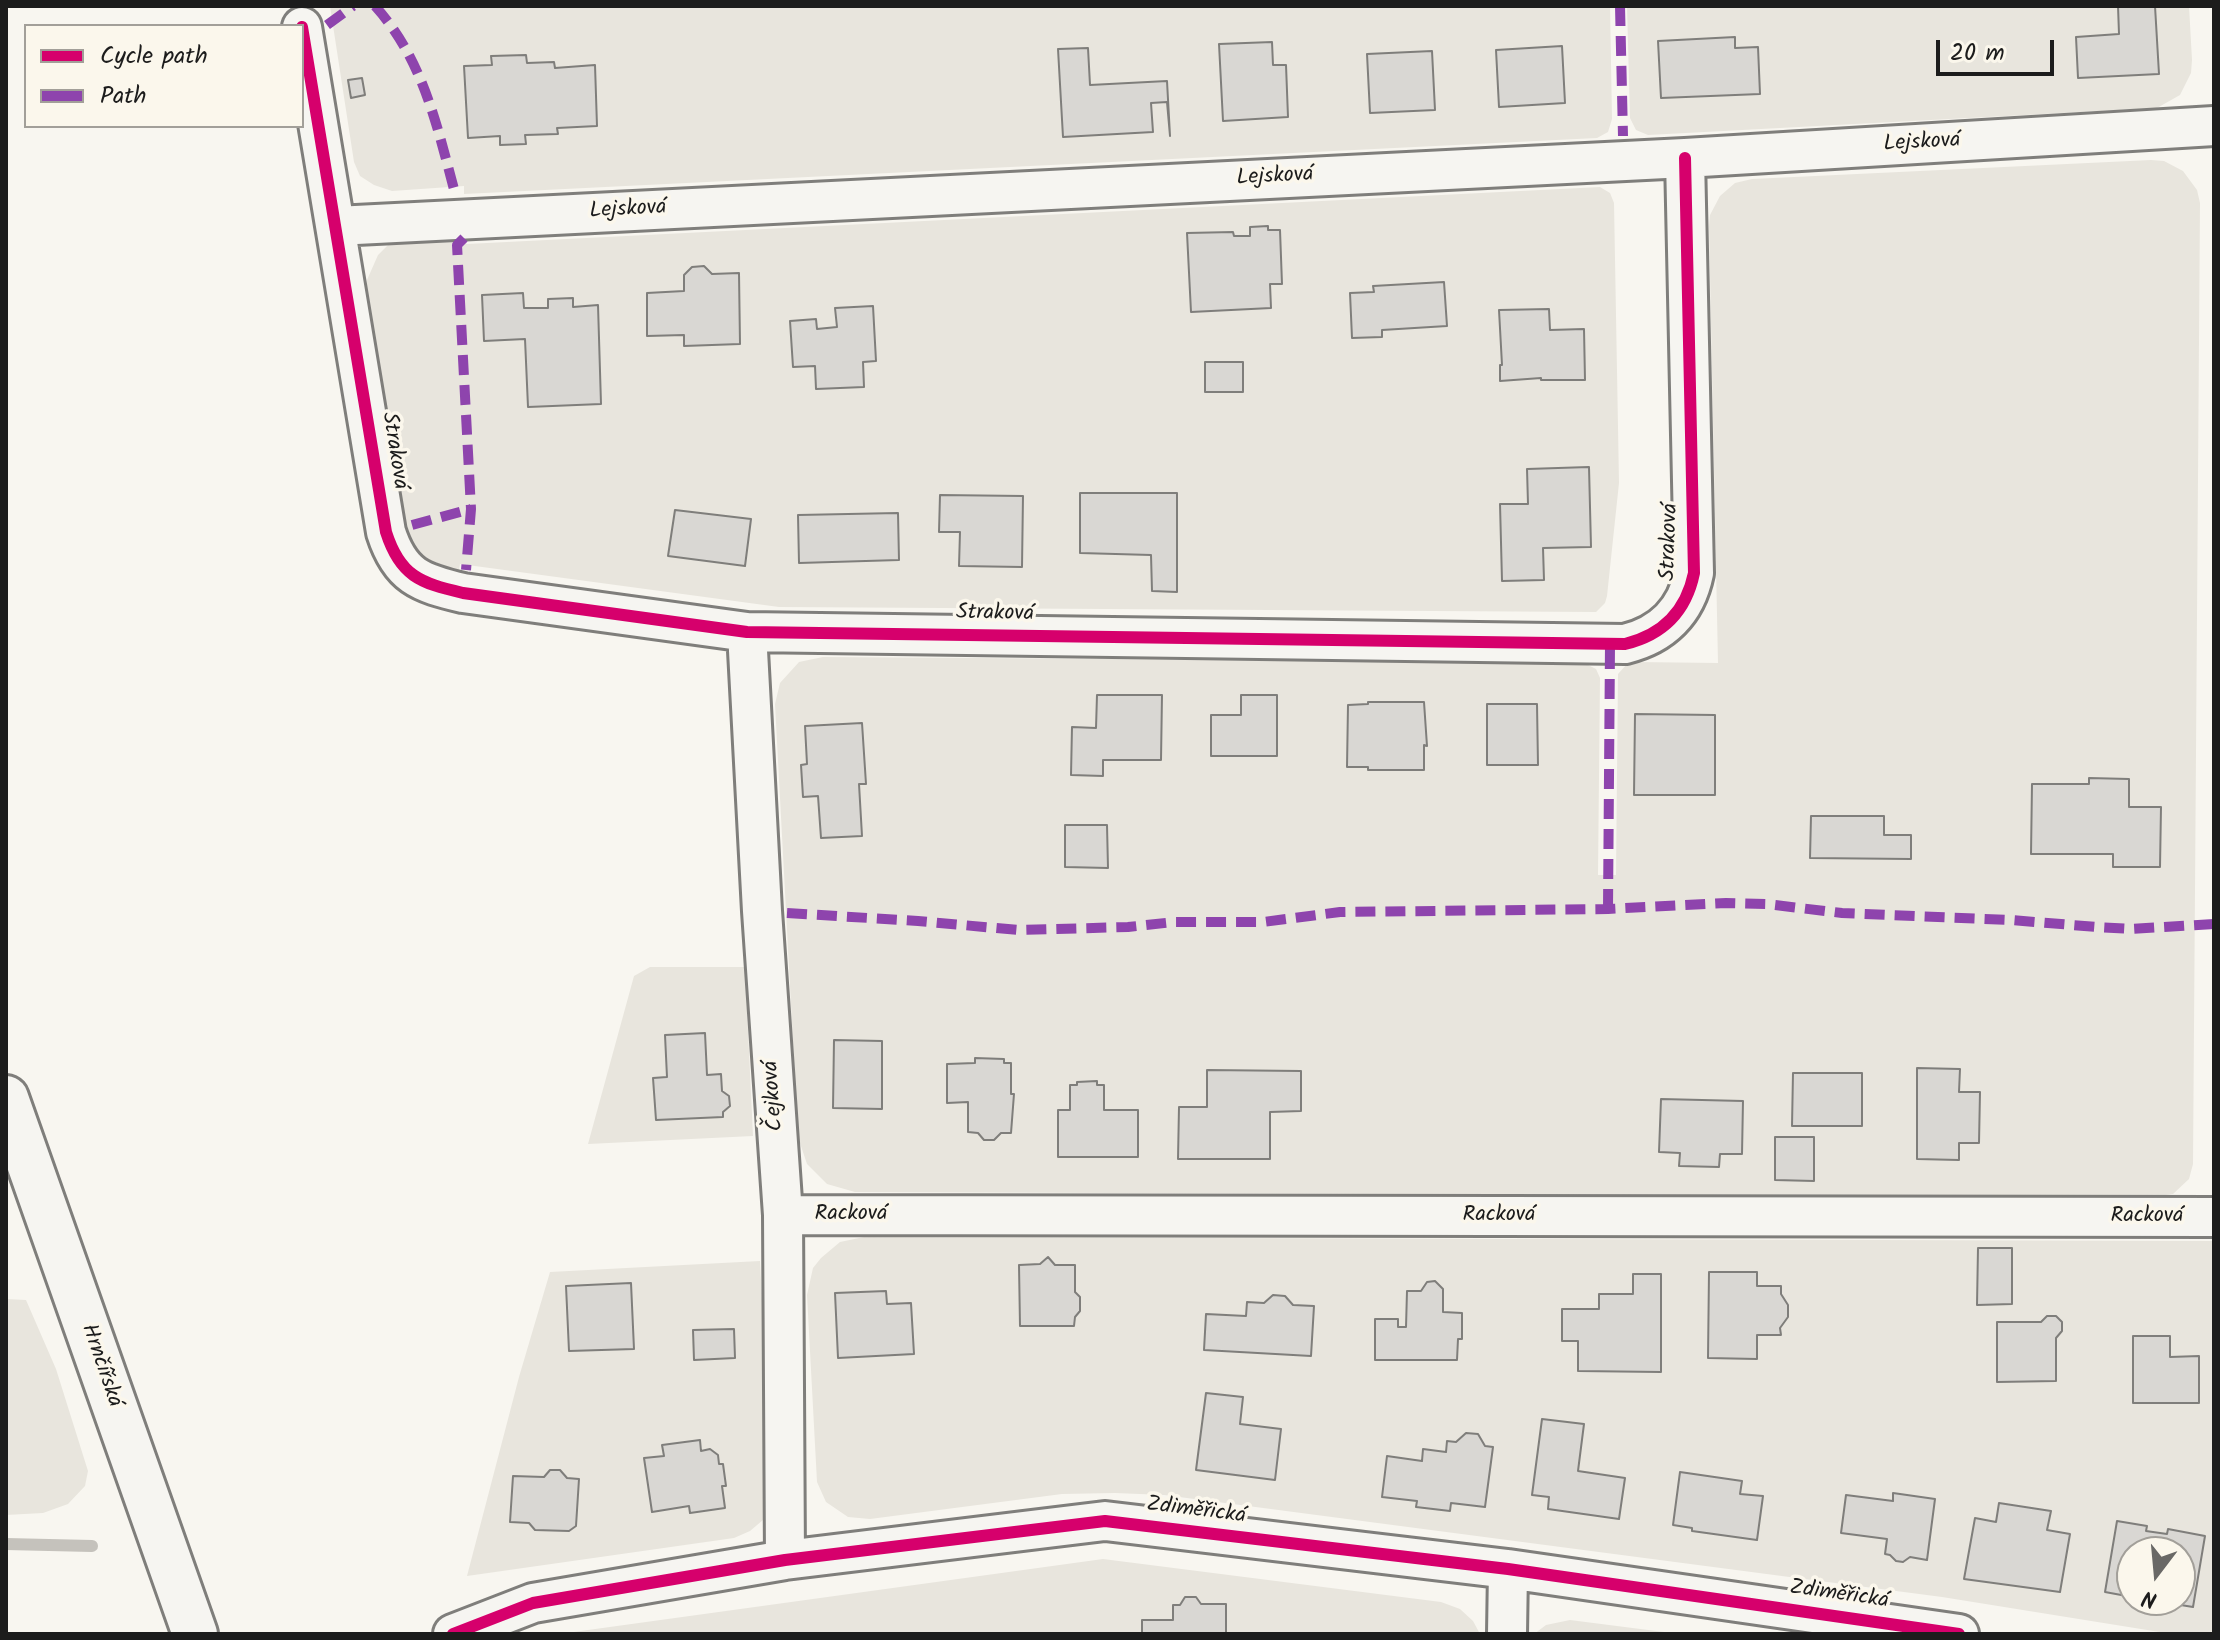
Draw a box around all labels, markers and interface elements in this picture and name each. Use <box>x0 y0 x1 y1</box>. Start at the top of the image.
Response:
legend <box>24 24 304 128</box>
scale bar <box>1940 24 2058 74</box>
text: 20 m <box>1950 34 2005 73</box>
text: Cycle path <box>100 37 208 76</box>
text: Path <box>100 77 146 116</box>
street label: Lejsková <box>1883 129 1961 159</box>
street label: Lejsková <box>1236 163 1314 193</box>
street label: Lejsková <box>589 196 667 226</box>
street label: Straková <box>374 411 412 491</box>
street label: Straková <box>1656 503 1686 581</box>
street label: Straková <box>956 601 1034 629</box>
street label: Čejková <box>759 1060 791 1132</box>
street label: Racková <box>815 1202 887 1228</box>
street label: Racková <box>1463 1203 1535 1229</box>
street label: Racková <box>2111 1204 2183 1230</box>
street label: Hrnčířská <box>74 1321 126 1411</box>
street label: Zdiměřická <box>1145 1493 1247 1531</box>
north arrow <box>2116 1536 2196 1616</box>
street label: Zdiměřická <box>1788 1576 1890 1616</box>
text: N <box>2138 1579 2161 1616</box>

